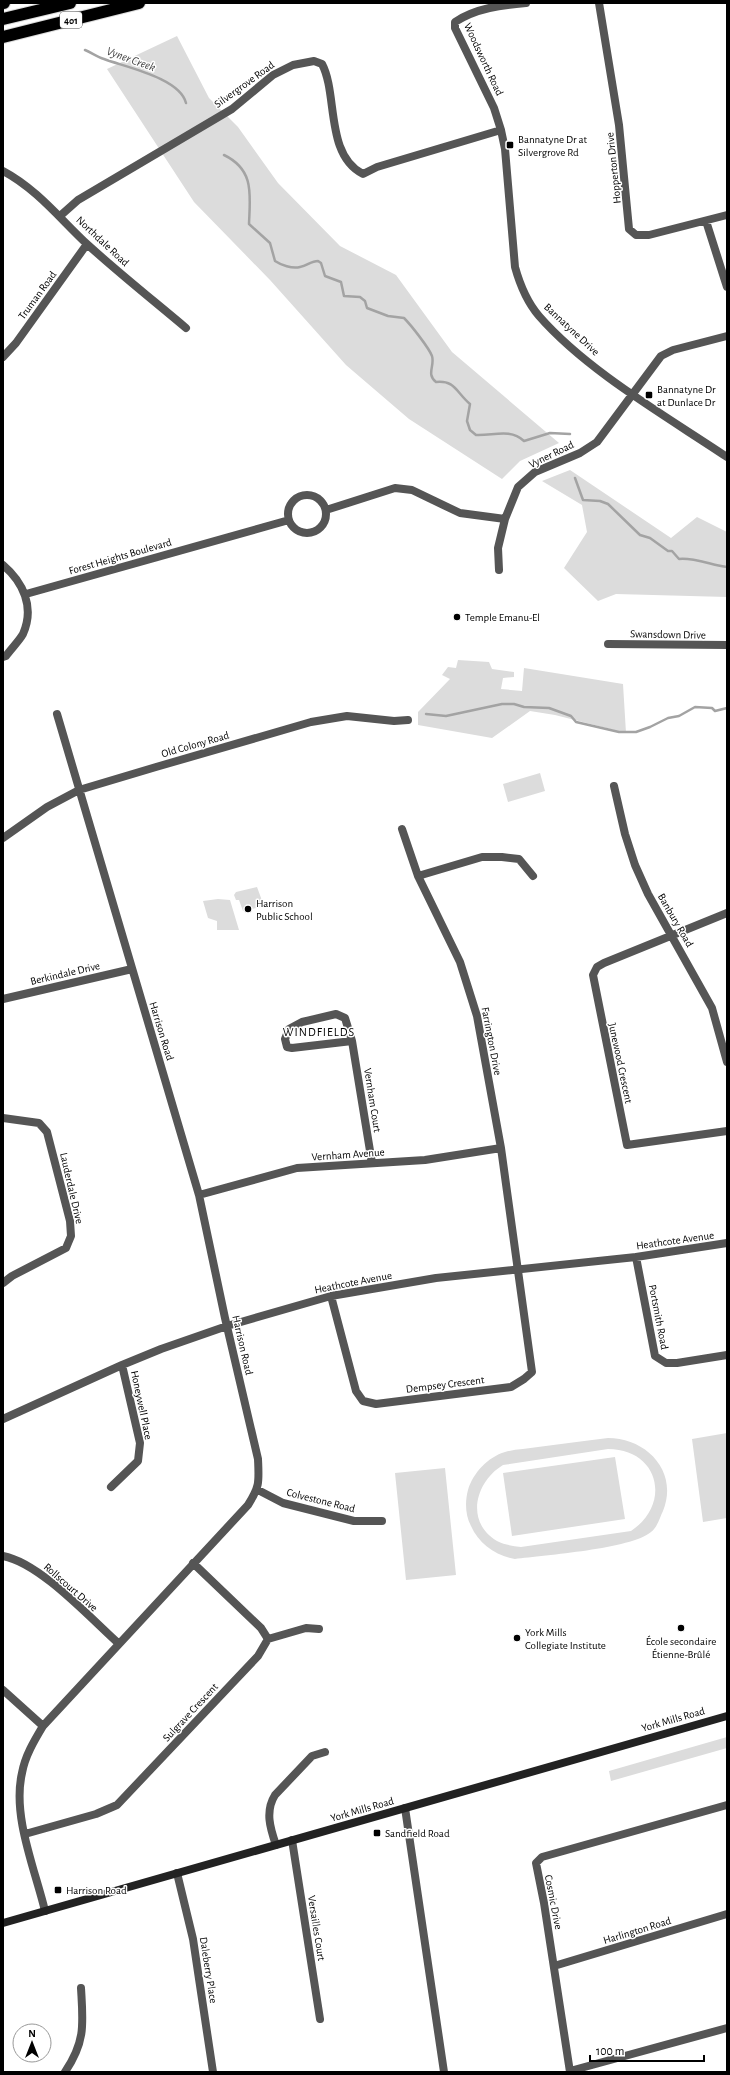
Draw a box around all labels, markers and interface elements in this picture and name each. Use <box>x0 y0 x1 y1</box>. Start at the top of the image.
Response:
road number: 401 <box>60 12 82 28</box>
street label: Woodsworth Road <box>462 21 505 98</box>
water label: Vyner Creek <box>105 45 157 74</box>
street label: Silvergrove Road <box>212 59 277 110</box>
street label: Hopperton Drive <box>604 132 623 204</box>
place label: Bannatyne Dr at Silvergrove Rd <box>518 134 588 158</box>
marker: Bannatyne Dr at Silvergrove Rd <box>505 140 515 150</box>
street label: Northdale Road <box>74 214 131 269</box>
street label: Truman Road <box>16 269 59 322</box>
street label: Bannatyne Drive <box>542 301 601 358</box>
place label: Bannatyne Dr at Dunlace Dr <box>657 384 716 408</box>
marker: Bannatyne Dr at Dunlace Dr <box>644 390 654 400</box>
street label: Vyner Road <box>527 439 576 470</box>
street label: Forest Heights Boulevard <box>67 536 173 576</box>
marker: Temple Emanu-El <box>452 612 462 622</box>
place label: Temple Emanu-El <box>465 612 540 623</box>
street label: Swansdown Drive <box>630 628 706 641</box>
street label: Old Colony Road <box>160 729 231 759</box>
street label: Banbury Road <box>656 892 695 949</box>
place label: Harrison Public School <box>256 898 313 922</box>
marker: Harrison Public School <box>243 904 253 914</box>
street label: Berkindale Drive <box>29 960 101 987</box>
street label: Harrison Road <box>147 1000 176 1062</box>
street label: Farrington Drive <box>480 1006 504 1076</box>
street label: Junewood Crescent <box>607 1022 634 1105</box>
district label: WINDFIELDS <box>283 1026 355 1038</box>
street label: Vernham Court <box>362 1067 383 1133</box>
street label: Vernham Avenue <box>311 1146 385 1163</box>
street label: Lauderdale Drive <box>58 1151 85 1225</box>
street label: Heathcote Avenue <box>635 1230 715 1251</box>
street label: Heathcote Avenue <box>313 1270 393 1295</box>
street label: Portsmith Road <box>647 1284 670 1351</box>
street label: Harrison Road <box>230 1314 255 1376</box>
street label: Honeywell Place <box>129 1370 154 1441</box>
street label: Dempsey Crescent <box>405 1374 485 1395</box>
street label: Colvestone Road <box>285 1487 357 1514</box>
street label: Rollscourt Drive <box>42 1561 100 1614</box>
marker: École secondaire Étienne-Brûlé <box>676 1623 686 1633</box>
place label: York Mills Collegiate Institute <box>525 1627 606 1651</box>
marker: York Mills Collegiate Institute <box>512 1633 522 1643</box>
place label: École secondaire Étienne-Brûlé <box>646 1635 716 1660</box>
street label: Sulgrave Crescent <box>161 1681 220 1744</box>
street label: York Mills Road <box>640 1705 706 1734</box>
street label: York Mills Road <box>329 1795 395 1824</box>
marker: Sandfield Road <box>372 1828 382 1838</box>
place label: Sandfield Road <box>385 1828 450 1839</box>
street label: Cosmic Drive <box>543 1874 564 1930</box>
marker: Harrison Road <box>53 1885 63 1895</box>
place label: Harrison Road <box>66 1885 127 1896</box>
street label: Versailles Court <box>306 1895 327 1962</box>
street label: Harlington Road <box>602 1915 673 1946</box>
street label: Daleberry Place <box>198 1936 219 2004</box>
north arrow <box>12 2023 52 2063</box>
text: N <box>28 2028 36 2039</box>
scale bar <box>590 2037 704 2063</box>
text: 100 m <box>596 2045 624 2057</box>

